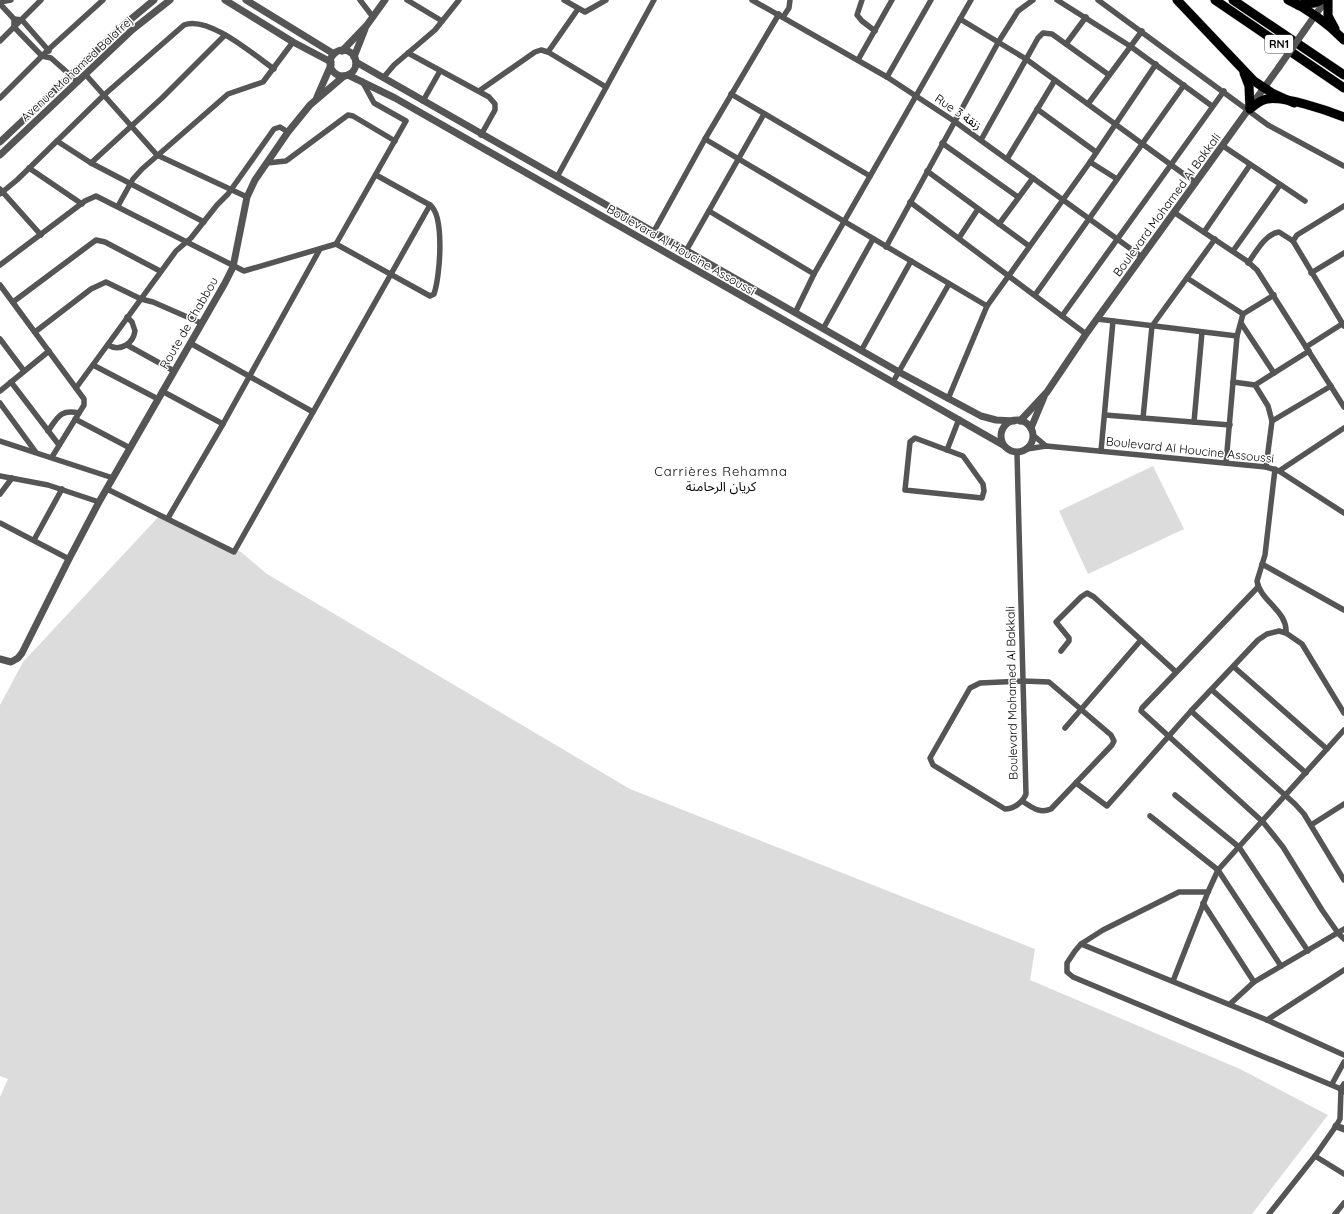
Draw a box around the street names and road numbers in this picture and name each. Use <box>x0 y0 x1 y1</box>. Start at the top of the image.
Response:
street label: Avenue Mohamed Balafrej <box>18 13 136 124</box>
road number: RN1 <box>1265 35 1293 53</box>
street label: Rue 3 زنقة <box>932 90 985 133</box>
street label: Boulevard Mohamed Al Bakkali <box>1110 130 1224 279</box>
street label: Boulevard Al Houcine Assoussi <box>604 201 758 298</box>
street label: Route de Chabbou <box>156 274 221 372</box>
street label: Boulevard Al Houcine Assoussi <box>1105 433 1275 466</box>
street label: Boulevard Mohamed Al Bakkali <box>1002 606 1021 780</box>

